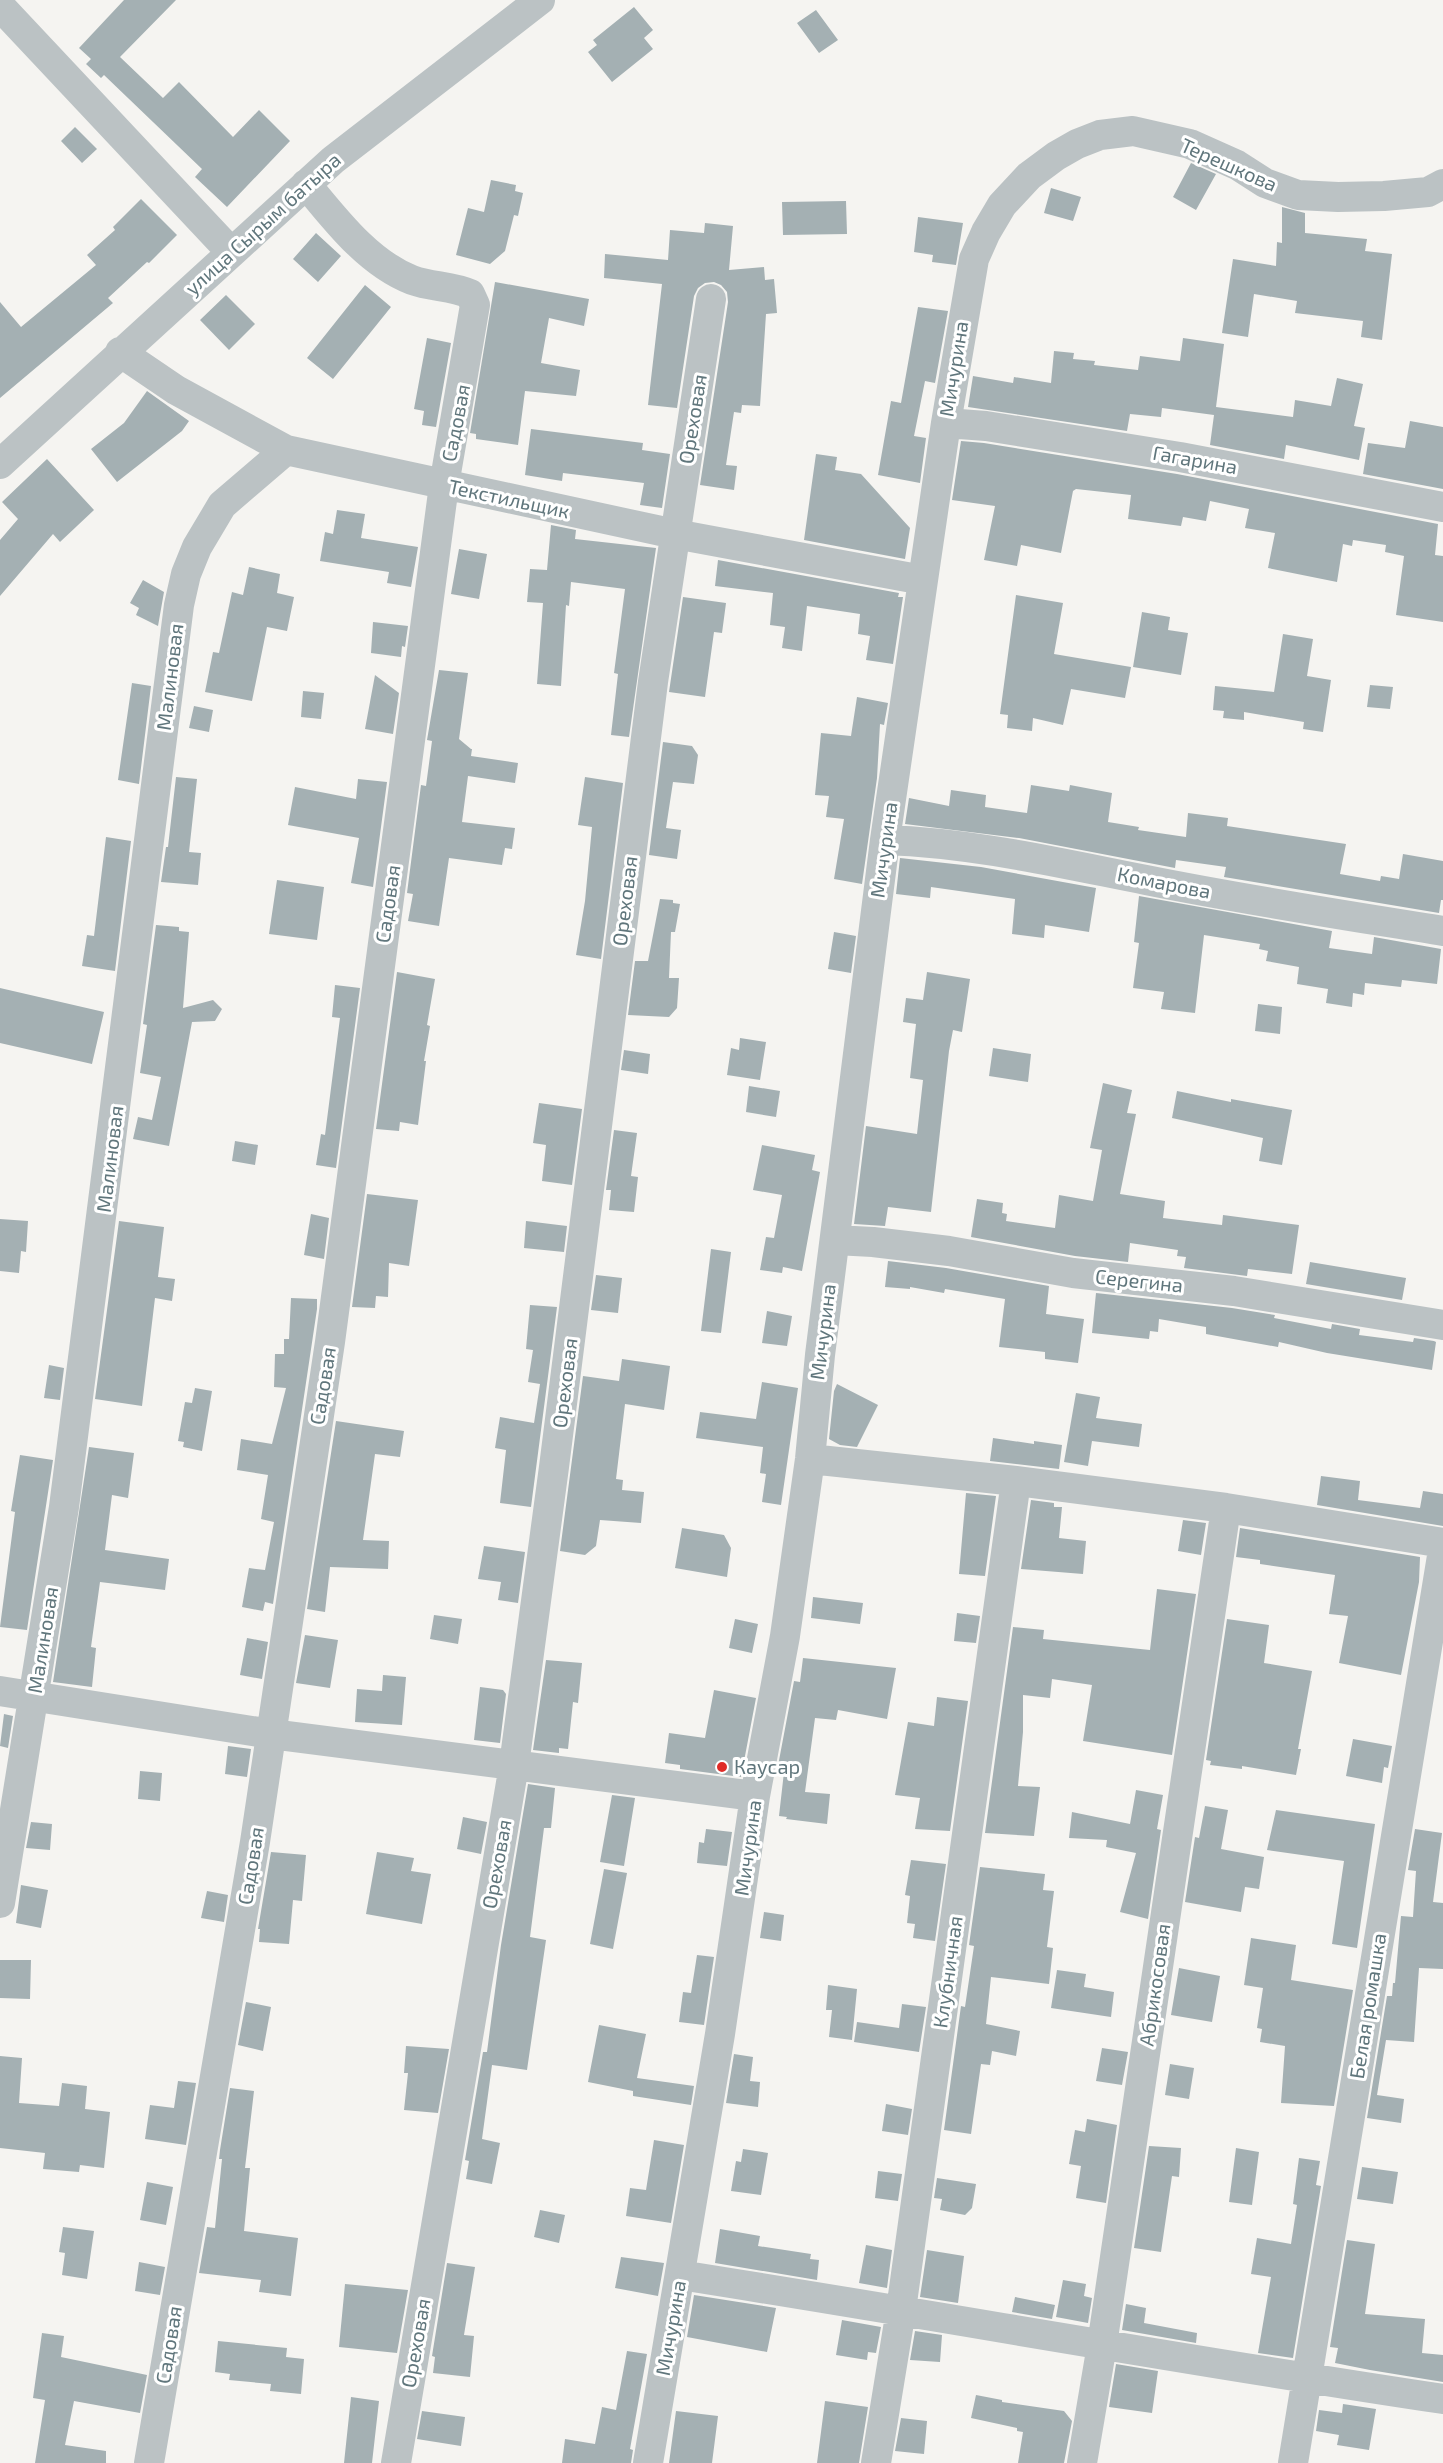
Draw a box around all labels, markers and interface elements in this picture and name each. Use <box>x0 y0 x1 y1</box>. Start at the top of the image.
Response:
street label: Терешкова <box>1177 132 1281 196</box>
street label: улица Сырым батыра <box>180 147 346 300</box>
street label: Мичурина <box>934 319 973 419</box>
street label: Ореховая <box>673 372 711 465</box>
street label: Садовая <box>436 382 474 464</box>
street label: Гагарина <box>1151 440 1239 478</box>
street label: Текстильщик <box>447 474 572 523</box>
street label: Малиновая <box>151 622 187 732</box>
street label: Мичурина <box>864 800 903 900</box>
street label: Ореховая <box>607 855 641 947</box>
street label: Комарова <box>1116 861 1213 903</box>
street label: Садовая <box>370 863 404 944</box>
street label: Малиновая <box>91 1104 127 1214</box>
street label: Серегина <box>1094 1263 1184 1297</box>
street label: Мичурина <box>804 1282 841 1381</box>
street label: Ореховая <box>547 1337 581 1429</box>
street label: Садовая <box>304 1345 340 1426</box>
street label: Малиновая <box>22 1585 62 1695</box>
place label: Каусар <box>734 1754 800 1779</box>
marker: Каусар <box>715 1760 729 1774</box>
street label: Мичурина <box>728 1798 767 1898</box>
street label: Ореховая <box>476 1817 516 1910</box>
street label: Садовая <box>232 1825 268 1906</box>
street label: Клубничная <box>927 1914 968 2030</box>
street label: Абрикосовая <box>1134 1922 1174 2048</box>
street label: Белая ромашка <box>1344 1931 1390 2080</box>
street label: Мичурина <box>650 2278 691 2378</box>
street label: Ореховая <box>395 2296 435 2389</box>
street label: Садовая <box>150 2304 186 2385</box>

